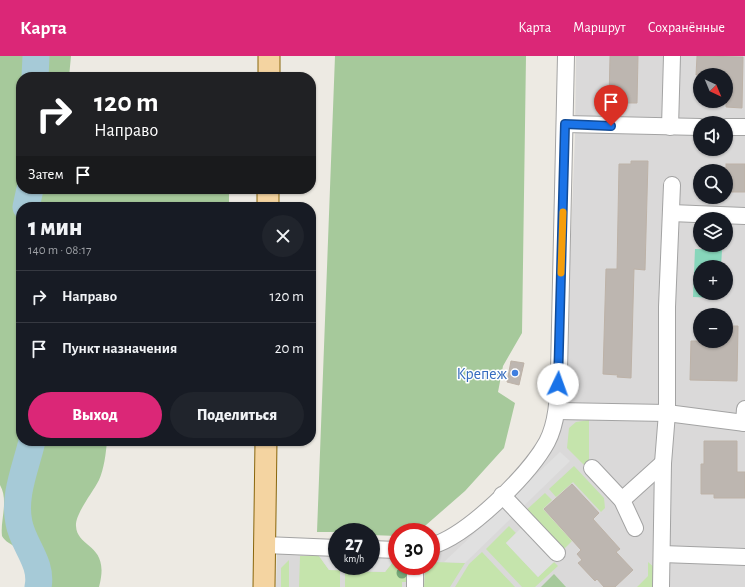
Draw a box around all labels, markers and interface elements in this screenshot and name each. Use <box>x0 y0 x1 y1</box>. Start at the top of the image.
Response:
text: Карта <box>20 19 67 38</box>
text: Карта <box>518 21 551 35</box>
text: Маршрут <box>573 21 626 35</box>
text: Сохранённые <box>648 21 725 35</box>
north arrow <box>693 68 733 108</box>
map controls <box>693 68 733 348</box>
pin <box>594 85 628 126</box>
icon: right <box>28 88 80 140</box>
text: 120 m <box>94 89 159 117</box>
icon: arrive <box>600 91 622 113</box>
button: sound <box>693 116 733 156</box>
text: Направо <box>94 122 158 140</box>
icon: arrive <box>72 164 94 186</box>
button: search <box>693 164 733 204</box>
text: Затем <box>28 167 64 182</box>
button: layers <box>693 212 733 252</box>
button: close <box>262 215 304 257</box>
text: 1 мин <box>28 216 82 240</box>
text: 140 m · 08:17 <box>28 244 91 257</box>
button: + <box>693 260 733 300</box>
icon: right <box>28 286 50 308</box>
text: Направо <box>62 289 117 304</box>
text: 120 m <box>270 289 304 304</box>
button: − <box>693 308 733 348</box>
icon: arrive <box>28 338 50 360</box>
text: Пункт назначения <box>62 341 177 356</box>
text: 20 m <box>275 341 304 356</box>
position arrow <box>537 363 579 405</box>
place label: Крепеж <box>456 366 508 382</box>
marker: Крепеж <box>510 368 520 378</box>
button: Выход <box>28 392 162 438</box>
button: Поделиться <box>170 392 304 438</box>
speed limit sign: 30 <box>388 523 440 575</box>
text: 27 <box>345 534 363 554</box>
text: km/h <box>344 554 364 564</box>

